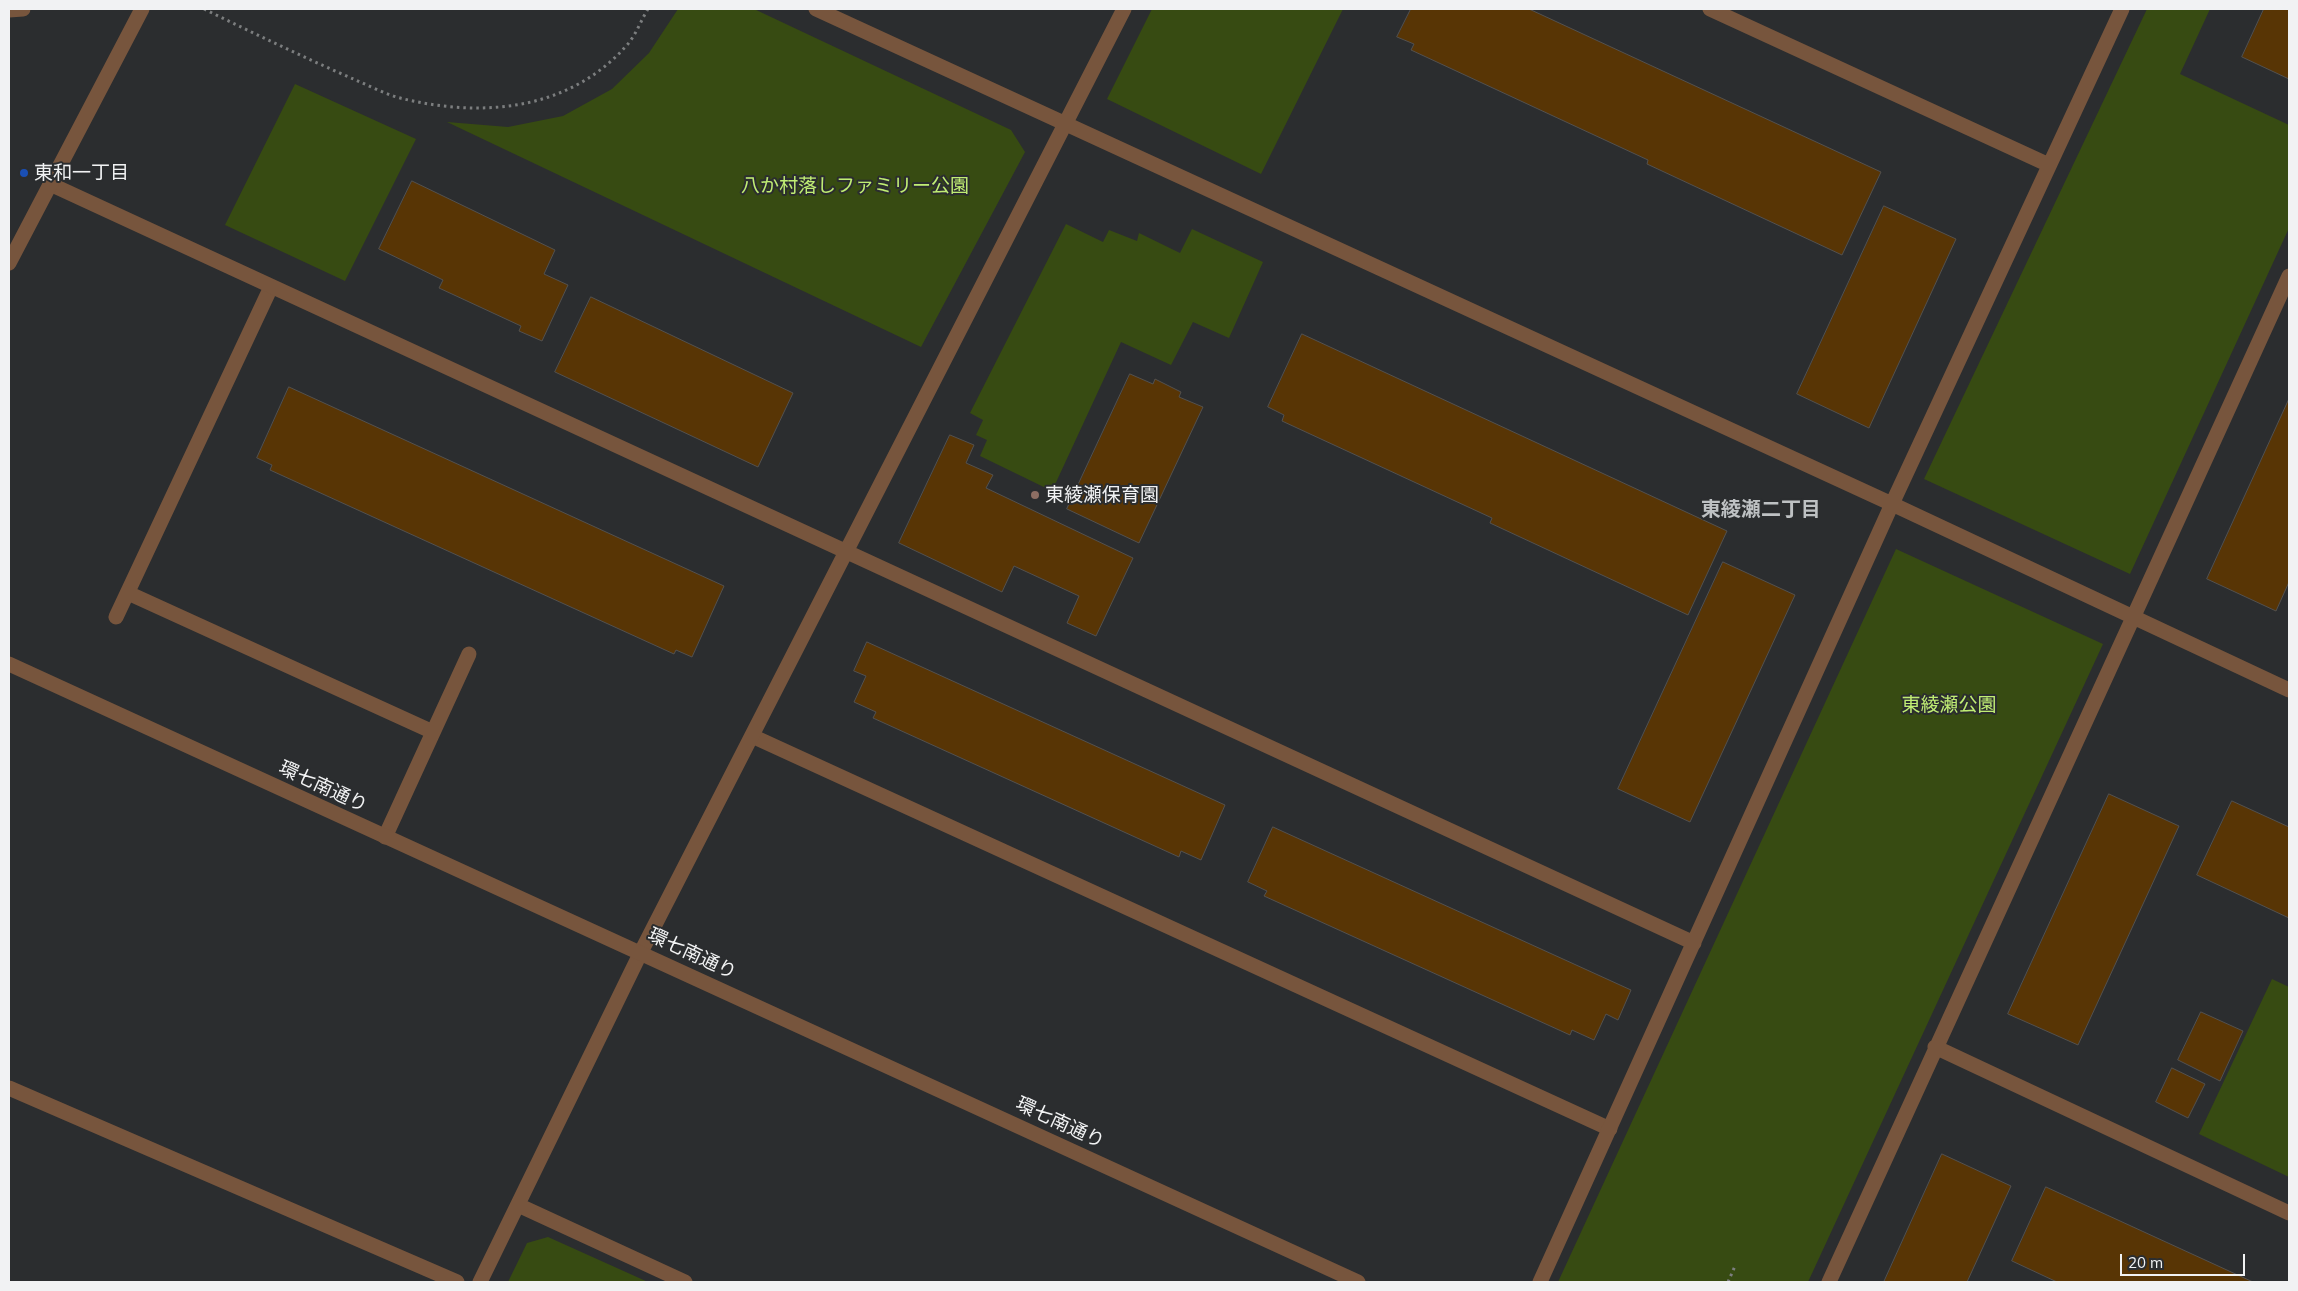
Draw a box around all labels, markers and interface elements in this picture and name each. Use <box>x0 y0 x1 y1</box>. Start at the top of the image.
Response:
place label: 東和一丁目 <box>34 162 129 184</box>
marker: 東和一丁目 <box>18 167 30 179</box>
park label: 八か村落しファミリー公園 <box>741 175 969 197</box>
place label: 東綾瀬保育園 <box>1045 484 1159 506</box>
marker: 東綾瀬保育園 <box>1029 489 1041 501</box>
district label: 東綾瀬二丁目 <box>1701 498 1821 522</box>
park label: 東綾瀬公園 <box>1902 694 1996 716</box>
street label: 環七南通り <box>275 757 371 817</box>
street label: 環七南通り <box>644 924 740 984</box>
street label: 環七南通り <box>1012 1093 1108 1153</box>
scale bar <box>2123 1244 2248 1276</box>
text: 20 m <box>2128 1253 2163 1272</box>

